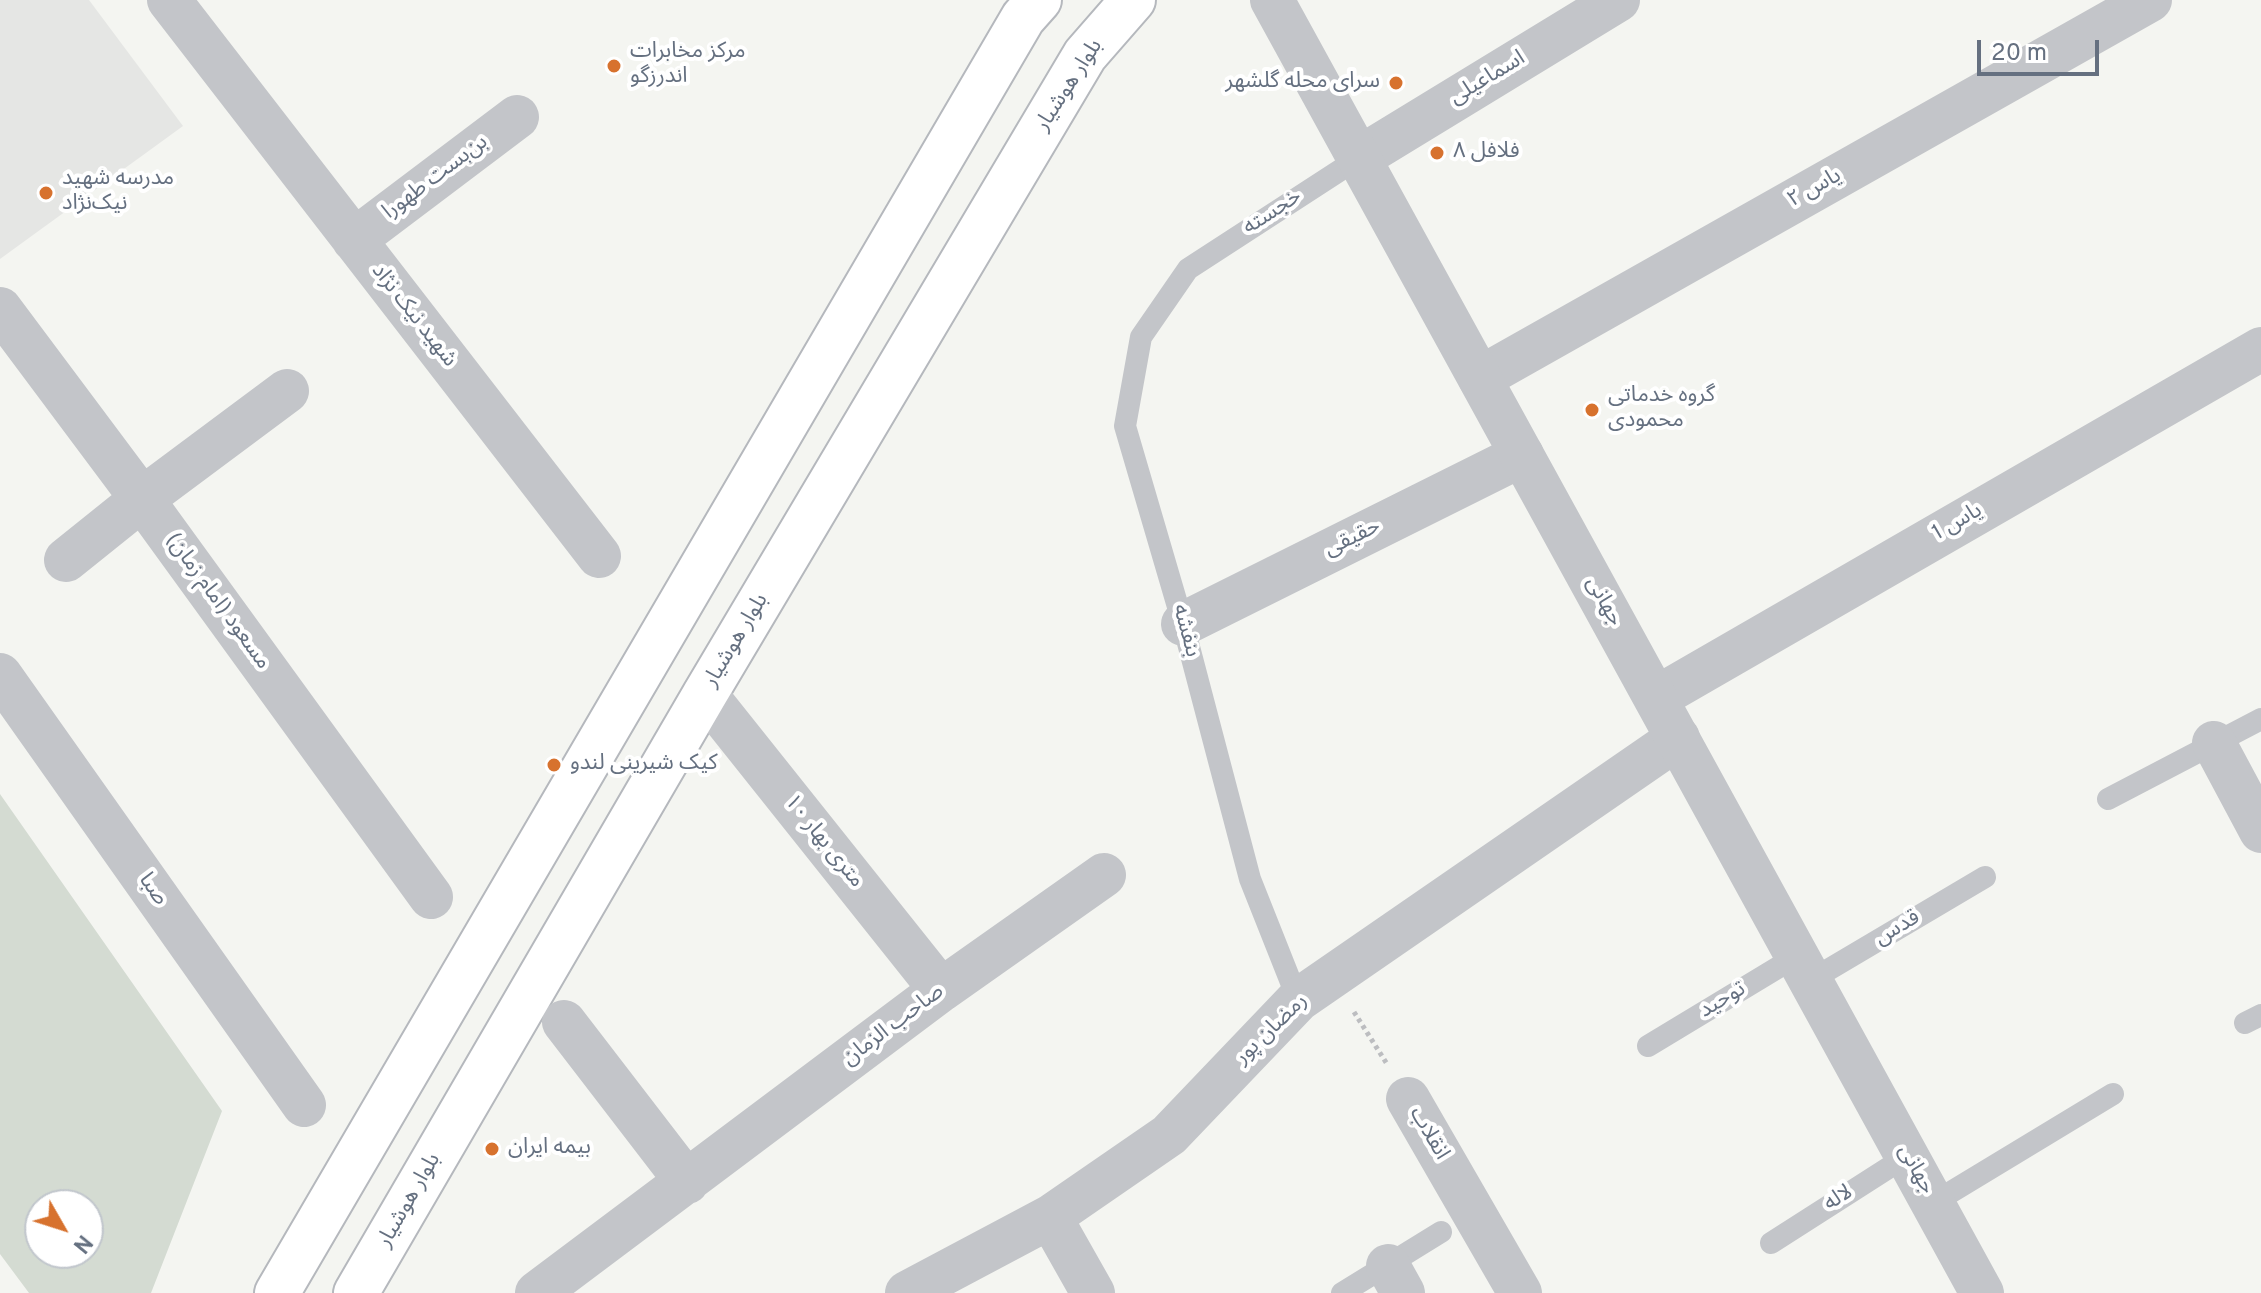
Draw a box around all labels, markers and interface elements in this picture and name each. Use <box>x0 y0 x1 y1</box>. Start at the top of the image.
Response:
scale bar <box>1981 24 2103 74</box>
street label: بلوار هوشیار <box>1031 35 1109 137</box>
text: 20 m <box>1991 39 2047 69</box>
place label: مرکز مخابرات اندرزگو <box>630 40 745 92</box>
street label: اسماعیلی <box>1445 46 1531 112</box>
marker: مرکز مخابرات اندرزگو <box>605 57 623 75</box>
place label: سرای محله گلشهر <box>1225 70 1380 96</box>
marker: سرای محله گلشهر <box>1387 74 1405 92</box>
street label: بن‌بست طهورا <box>378 130 494 226</box>
place label: فلافل ۸ <box>1453 140 1520 166</box>
marker: فلافل ۸ <box>1428 144 1446 162</box>
street label: یاس ۲ <box>1784 164 1846 214</box>
place label: مدرسه شهید نیک‌نژاد <box>62 167 174 218</box>
marker: مدرسه شهید نیک‌نژاد <box>37 184 55 202</box>
street label: خجسته <box>1239 184 1307 242</box>
street label: شهید نیک نژاد <box>364 259 462 373</box>
place label: گروه خدماتی محمودی <box>1608 384 1715 436</box>
marker: گروه خدماتی محمودی <box>1583 401 1601 419</box>
street label: یاس 1 <box>1928 498 1988 548</box>
street label: حقیقی <box>1321 514 1385 564</box>
street label: مسعود (امام زمان) <box>159 529 275 675</box>
street label: جهانی <box>1579 573 1627 631</box>
street label: بلوار هوشیار <box>699 589 775 693</box>
street label: بنفشه <box>1165 602 1205 660</box>
place label: کیک شیرینی لندو <box>570 752 718 778</box>
marker: کیک شیرینی لندو <box>545 756 563 774</box>
street label: ۱۰ متری بهار <box>777 790 869 894</box>
street label: صبا <box>131 869 173 911</box>
street label: قدس <box>1871 905 1925 953</box>
street label: توحید <box>1695 977 1751 1025</box>
street label: صاحب الزمان <box>838 979 950 1073</box>
street label: رمضان پور <box>1230 989 1314 1071</box>
street label: انقلاب <box>1402 1103 1454 1165</box>
place label: بیمه ایران <box>508 1136 591 1162</box>
marker: بیمه ایران <box>483 1140 501 1158</box>
street label: جهانی <box>1891 1141 1939 1199</box>
street label: بلوار هوشیار <box>372 1149 448 1253</box>
street label: لاله <box>1820 1180 1858 1218</box>
north arrow <box>24 1189 104 1269</box>
text: N <box>66 1229 97 1258</box>

